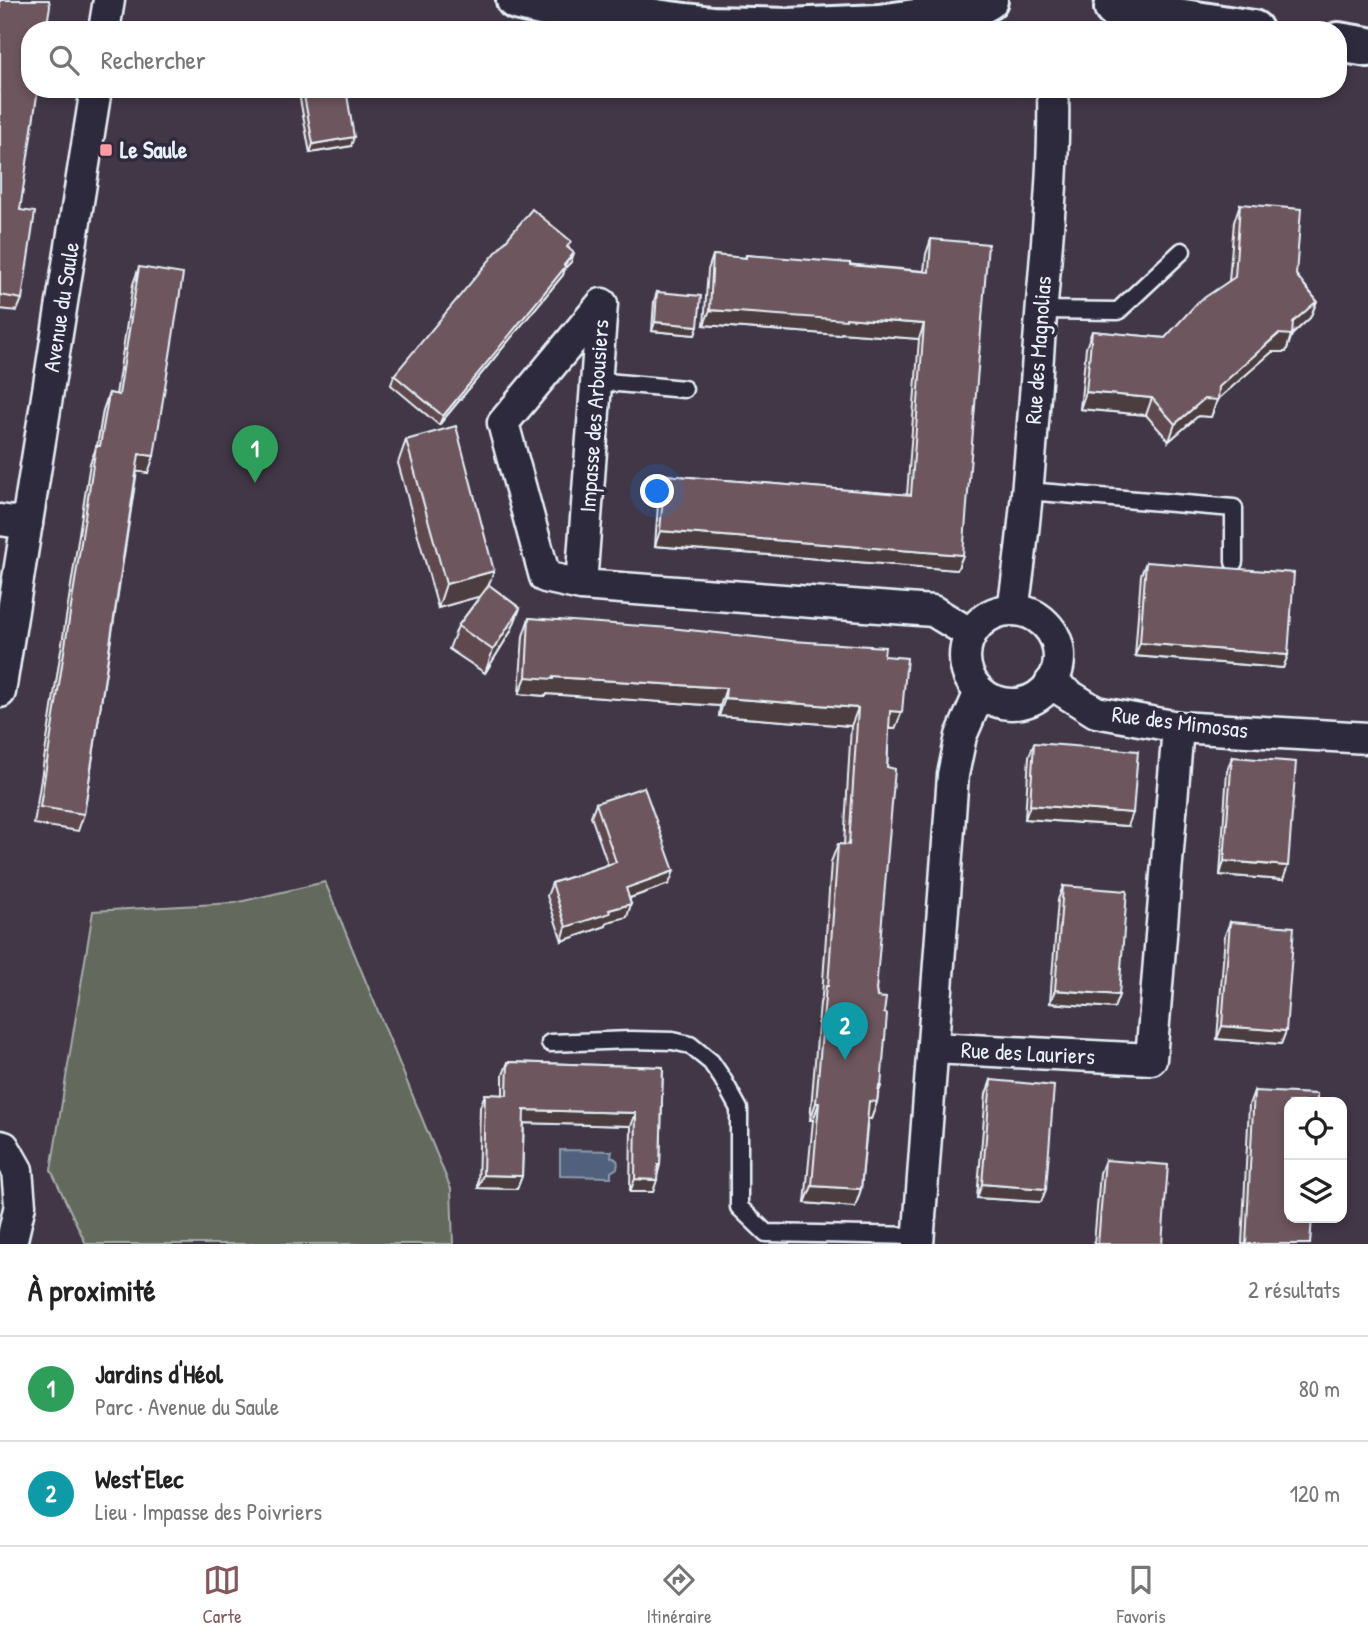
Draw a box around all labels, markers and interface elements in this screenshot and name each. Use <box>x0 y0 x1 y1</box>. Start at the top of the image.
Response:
search box <box>21 21 1347 98</box>
icon: search <box>45 41 83 79</box>
text: Rechercher <box>101 42 206 77</box>
place label: Le Saule <box>120 134 188 165</box>
marker: Le Saule <box>98 142 114 158</box>
street label: Avenue du Saule <box>35 240 86 374</box>
street label: Rue des Magnolias <box>1017 275 1058 425</box>
street label: Impasse des Arbousiers <box>571 318 616 513</box>
pin: 1 <box>232 425 278 483</box>
your location <box>640 474 674 508</box>
street label: Rue des Mimosas <box>1110 698 1250 745</box>
pin: 2 <box>822 1002 868 1060</box>
street label: Rue des Lauriers <box>960 1034 1096 1071</box>
map controls <box>1284 1097 1347 1223</box>
button: locate <box>1284 1097 1347 1160</box>
button: layers <box>1284 1160 1347 1223</box>
text: À proximité <box>28 1270 156 1310</box>
text: 2 résultats <box>1248 1274 1340 1305</box>
text: Jardins d'Héol <box>95 1356 223 1391</box>
text: 1 <box>47 1373 55 1404</box>
text: 80 m <box>1299 1373 1340 1404</box>
text: Parc · Avenue du Saule <box>95 1391 279 1422</box>
text: West'Elec <box>95 1461 183 1496</box>
text: 2 <box>46 1478 56 1509</box>
text: 120 m <box>1290 1478 1340 1509</box>
text: Lieu · Impasse des Poivriers <box>95 1496 322 1527</box>
tab: Carte <box>202 1561 242 1629</box>
tab: Itinéraire <box>647 1561 712 1629</box>
tab: Favoris <box>1117 1561 1166 1629</box>

